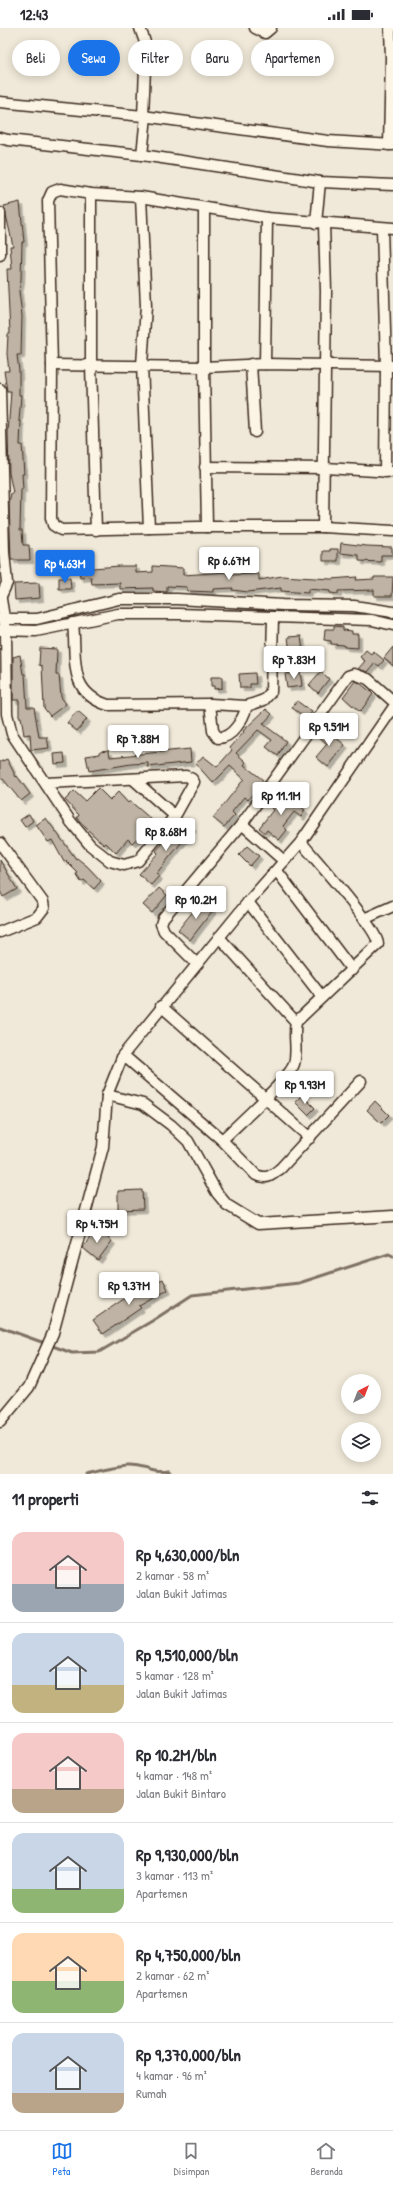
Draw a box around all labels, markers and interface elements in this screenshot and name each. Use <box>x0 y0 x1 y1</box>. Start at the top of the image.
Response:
text: 12:43 <box>20 4 48 25</box>
chip: Beli <box>12 40 60 76</box>
chip: Sewa <box>68 40 120 76</box>
chip: Filter <box>128 40 183 76</box>
chip: Baru <box>191 40 243 76</box>
chip: Apartemen <box>251 40 334 76</box>
pin: Rp 6.67M <box>188 547 270 581</box>
pin: Rp 4.63M <box>24 550 106 584</box>
text: Rp 6.67M <box>208 551 250 569</box>
text: Rp 4.63M <box>45 554 85 572</box>
pin: Rp 7.83M <box>253 646 335 680</box>
text: Rp 7.83M <box>273 650 315 668</box>
pin: Rp 9.51M <box>288 713 370 747</box>
text: Rp 9.51M <box>309 717 349 735</box>
pin: Rp 7.88M <box>97 725 179 759</box>
text: Rp 7.88M <box>117 729 159 747</box>
pin: Rp 11.1M <box>240 782 322 816</box>
text: Rp 11.1M <box>261 786 301 804</box>
pin: Rp 8.68M <box>125 818 207 852</box>
text: Rp 8.68M <box>145 822 187 840</box>
pin: Rp 10.2M <box>155 886 237 920</box>
text: Rp 10.2M <box>175 890 217 908</box>
pin: Rp 9.93M <box>264 1071 346 1105</box>
text: Rp 9.93M <box>285 1075 325 1093</box>
pin: Rp 4.75M <box>56 1210 138 1244</box>
text: Rp 4.75M <box>76 1214 118 1232</box>
pin: Rp 9.37M <box>88 1272 170 1306</box>
text: Rp 9.37M <box>108 1276 150 1294</box>
north arrow <box>341 1374 381 1414</box>
map controls <box>341 1374 381 1462</box>
button: layers <box>341 1422 381 1462</box>
text: 11 properti <box>12 1487 79 1510</box>
icon: filters <box>359 1487 381 1509</box>
text: Rp 4,630,000/bln <box>136 1543 239 1566</box>
icon: home <box>44 1548 92 1596</box>
text: 2 kamar · 58 m² <box>136 1566 209 1584</box>
text: Jalan Bukit Jatimas <box>136 1584 227 1602</box>
text: Rp 9,510,000/bln <box>136 1643 238 1666</box>
icon: home <box>44 1649 92 1697</box>
text: 5 kamar · 128 m² <box>136 1666 214 1684</box>
text: Jalan Bukit Jatimas <box>136 1684 227 1702</box>
text: Rp 10.2M/bln <box>136 1743 217 1766</box>
icon: home <box>44 1749 92 1797</box>
text: 4 kamar · 148 m² <box>136 1766 212 1784</box>
text: Jalan Bukit Bintaro <box>136 1784 226 1802</box>
text: Rp 9,930,000/bln <box>136 1843 239 1866</box>
icon: home <box>44 1849 92 1897</box>
text: 3 kamar · 113 m² <box>136 1866 213 1884</box>
text: Apartemen <box>136 1884 188 1902</box>
text: Rp 4,750,000/bln <box>136 1943 241 1966</box>
icon: home <box>44 1949 92 1997</box>
text: 2 kamar · 62 m² <box>136 1966 209 1984</box>
text: Apartemen <box>136 1984 188 2002</box>
text: Rp 9,370,000/bln <box>136 2043 241 2066</box>
icon: home <box>44 2049 92 2097</box>
text: 4 kamar · 96 m² <box>136 2066 207 2084</box>
text: Rumah <box>136 2084 167 2102</box>
tab: Peta <box>51 2140 73 2178</box>
tab: Disimpan <box>174 2140 209 2178</box>
tab: Beranda <box>310 2140 342 2178</box>

